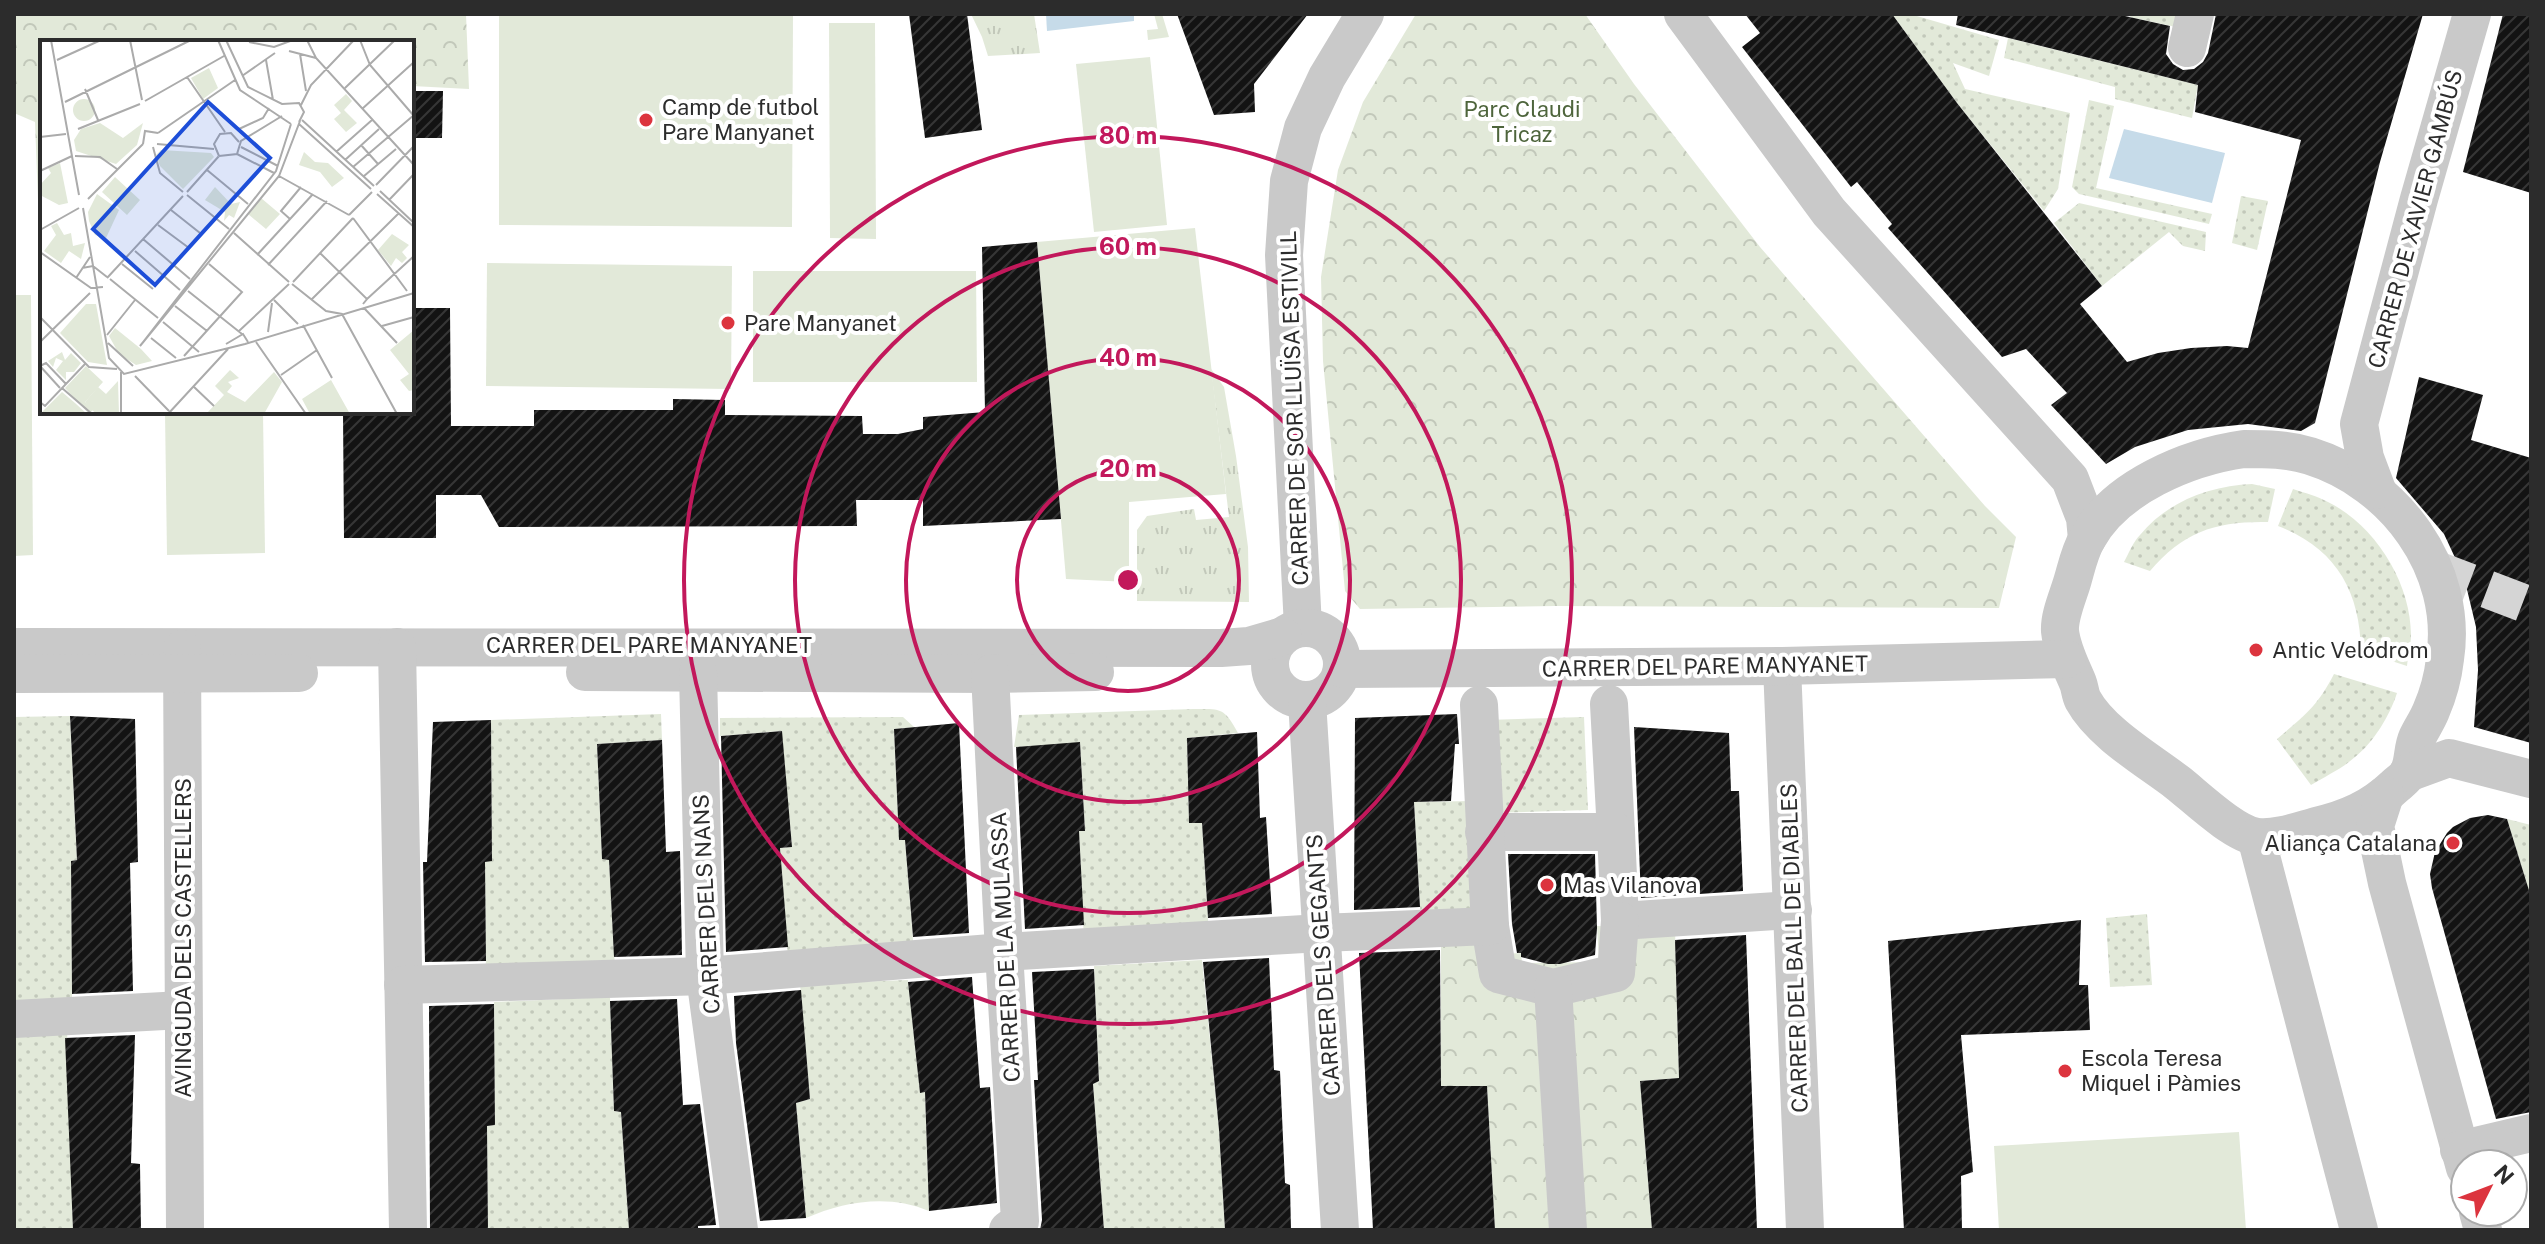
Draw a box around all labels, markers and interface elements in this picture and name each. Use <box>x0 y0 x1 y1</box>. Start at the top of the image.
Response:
inset map <box>40 40 414 414</box>
street label: CARRER DE XAVIER GAMBÚS <box>2362 67 2467 371</box>
place label: Camp de futbol Pare Manyanet <box>662 94 819 145</box>
park label: Parc Claudi Tricaz <box>1464 96 1580 147</box>
marker: Camp de futbol Pare Manyanet <box>637 111 655 129</box>
text: 80 m <box>1099 121 1157 149</box>
street label: CARRER DE SOR LLUÏSA ESTIVILL <box>1274 230 1313 586</box>
text: 60 m <box>1099 232 1157 260</box>
place label: Pare Manyanet <box>744 310 897 336</box>
marker: Pare Manyanet <box>719 314 737 332</box>
text: 40 m <box>1099 343 1157 371</box>
text: 20 m <box>1099 454 1157 482</box>
centre of rings <box>1114 566 1142 594</box>
street label: CARRER DEL PARE MANYANET <box>486 632 812 658</box>
place label: Antic Velódrom <box>2272 637 2428 663</box>
marker: Antic Velódrom <box>2247 641 2265 659</box>
street label: CARRER DEL PARE MANYANET <box>1542 650 1868 682</box>
street label: AVINGUDA DELS CASTELLERS <box>170 778 196 1098</box>
street label: CARRER DEL BALL DE DIABLES <box>1775 783 1813 1113</box>
street label: CARRER DELS NANS <box>687 793 725 1015</box>
street label: CARRER DE LA MULASSA <box>985 811 1025 1083</box>
place label: Aliança Catalana <box>2264 830 2437 856</box>
street label: CARRER DELS GEGANTS <box>1301 833 1345 1097</box>
marker: Aliança Catalana <box>2444 834 2462 852</box>
place label: Mas Vilanova <box>1563 872 1697 898</box>
marker: Mas Vilanova <box>1538 876 1556 894</box>
place label: Escola Teresa Miquel i Pàmies <box>2081 1045 2241 1096</box>
marker: Escola Teresa Miquel i Pàmies <box>2056 1062 2074 1080</box>
north arrow <box>2449 1148 2529 1228</box>
text: N <box>2488 1160 2519 1190</box>

